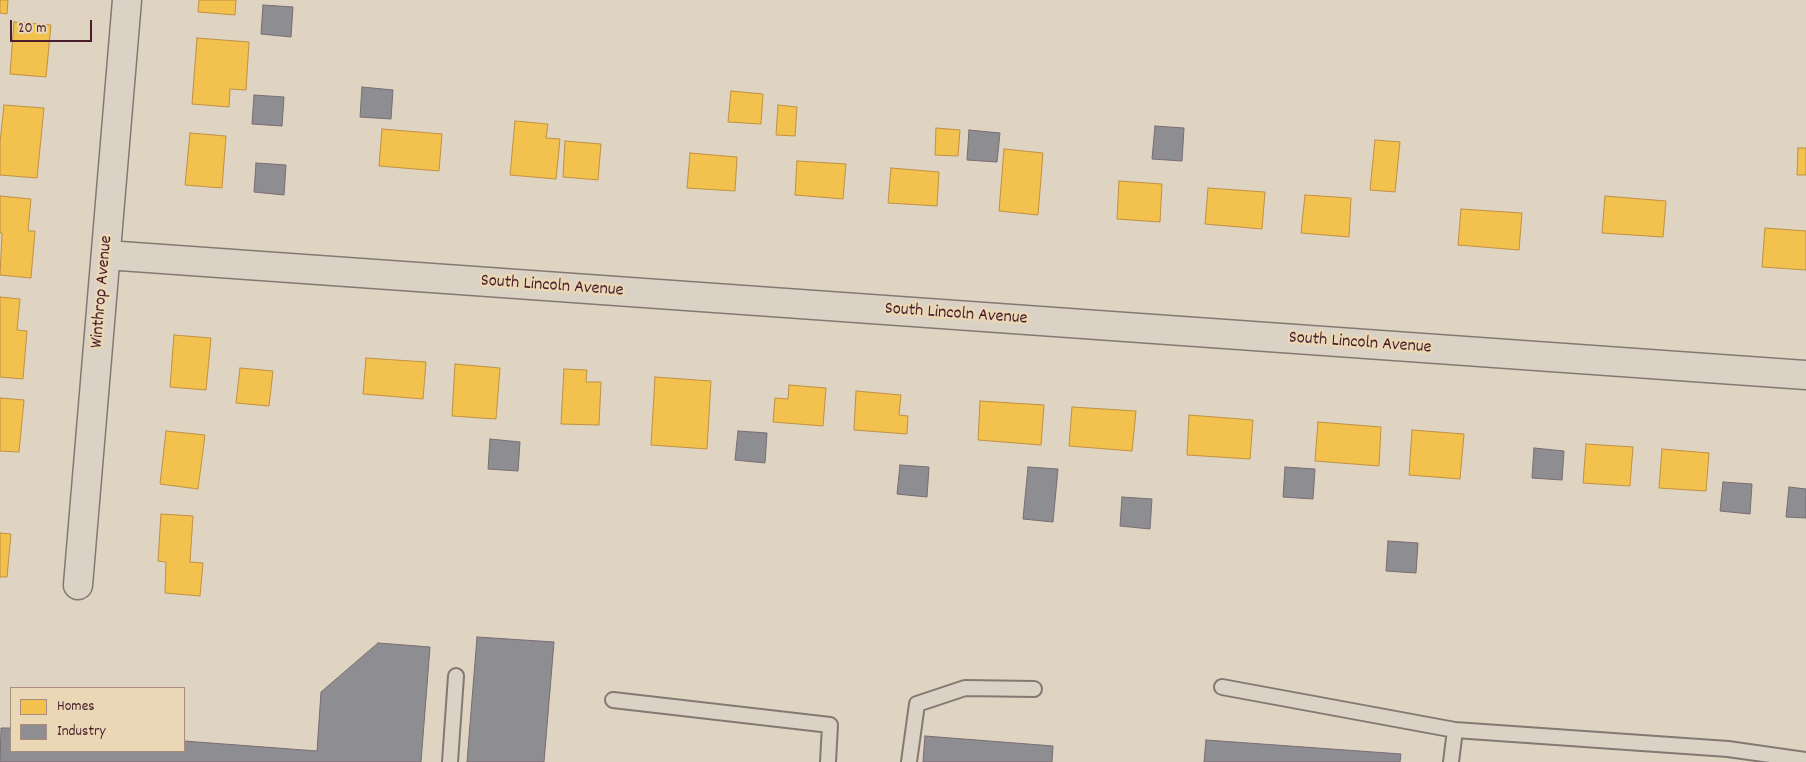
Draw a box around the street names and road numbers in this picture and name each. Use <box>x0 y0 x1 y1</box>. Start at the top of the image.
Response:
street label: Winthrop Avenue <box>87 235 119 349</box>
street label: South Lincoln Avenue <box>480 271 624 303</box>
street label: South Lincoln Avenue <box>884 299 1028 331</box>
street label: South Lincoln Avenue <box>1288 328 1432 360</box>

